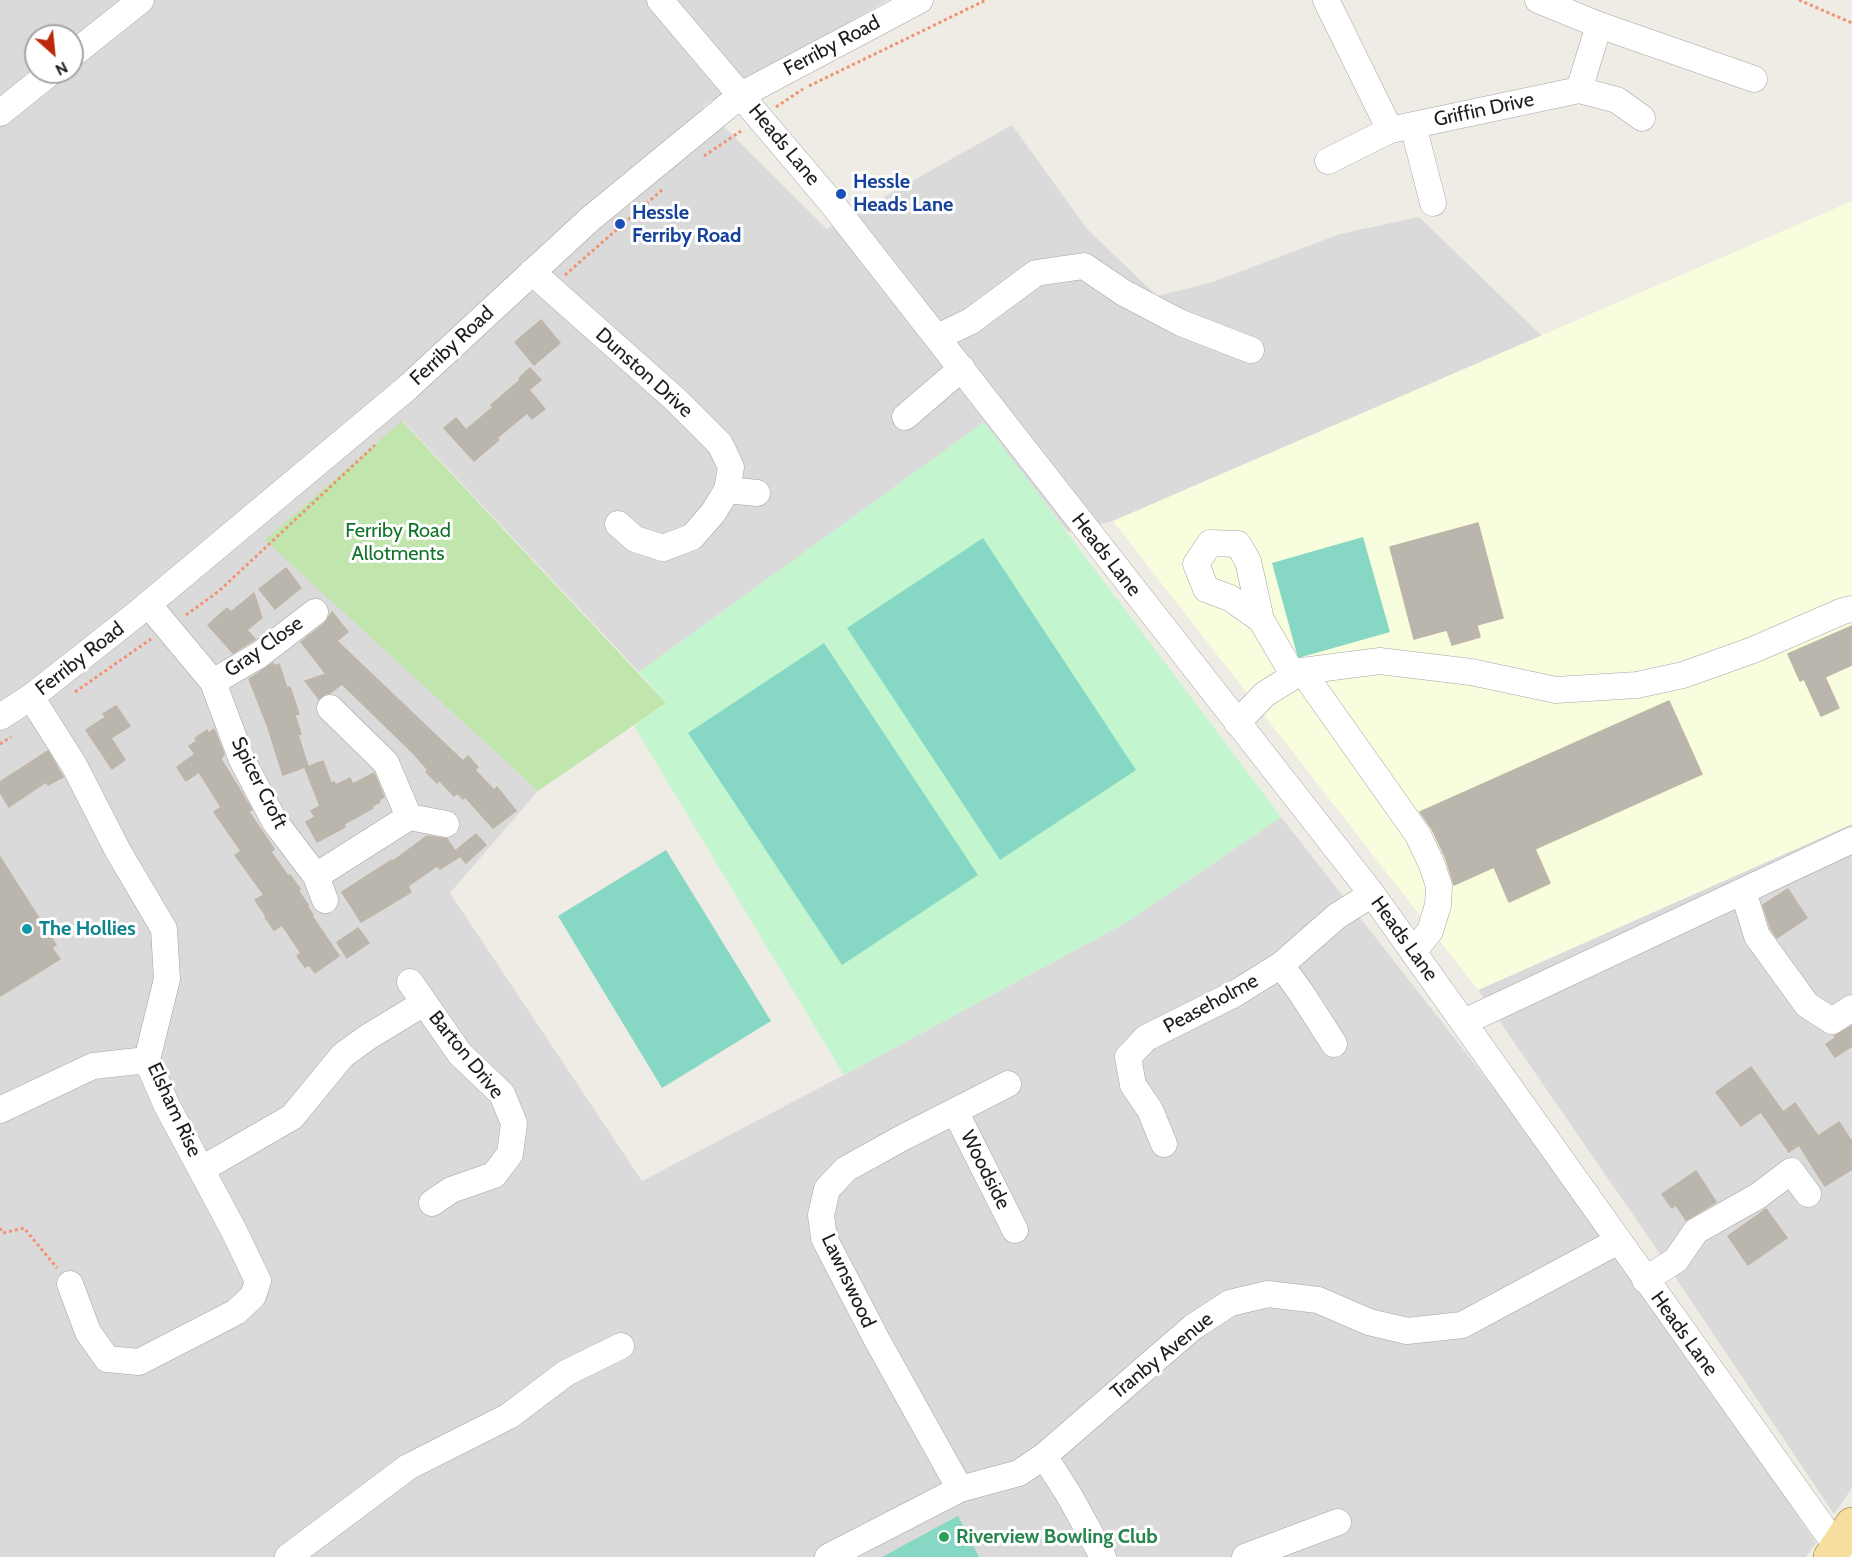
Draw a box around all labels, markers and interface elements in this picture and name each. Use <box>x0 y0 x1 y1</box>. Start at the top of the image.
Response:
street label: Ferriby Road <box>780 11 884 81</box>
north arrow <box>24 24 84 84</box>
text: N <box>52 58 71 80</box>
street label: Griffin Drive <box>1432 88 1536 132</box>
street label: Heads Lane <box>743 100 825 190</box>
place label: Hessle Heads Lane <box>853 170 953 217</box>
marker: Hessle Heads Lane <box>834 187 848 201</box>
place label: Hessle Ferriby Road <box>632 201 741 248</box>
marker: Hessle Ferriby Road <box>613 217 627 231</box>
street label: Ferriby Road <box>405 301 499 391</box>
street label: Dunston Drive <box>590 323 698 423</box>
street label: Heads Lane <box>1066 509 1146 601</box>
park label: Ferriby Road Allotments <box>345 519 451 566</box>
street label: Gray Close <box>220 611 308 683</box>
street label: Ferriby Road <box>31 617 129 701</box>
street label: Spicer Croft <box>226 733 292 833</box>
street label: Heads Lane <box>1365 892 1443 986</box>
place label: The Hollies <box>39 917 136 941</box>
marker: The Hollies <box>20 922 34 936</box>
street label: Peaseholme <box>1160 969 1262 1039</box>
street label: Barton Drive <box>423 1006 509 1104</box>
street label: Elsham Rise <box>142 1059 206 1161</box>
street label: Woodside <box>955 1127 1015 1213</box>
street label: Lawnswood <box>816 1230 880 1332</box>
street label: Heads Lane <box>1645 1287 1723 1381</box>
street label: Tranby Avenue <box>1106 1307 1218 1405</box>
place label: Riverview Bowling Club <box>956 1525 1158 1549</box>
marker: Riverview Bowling Club <box>937 1530 951 1544</box>

